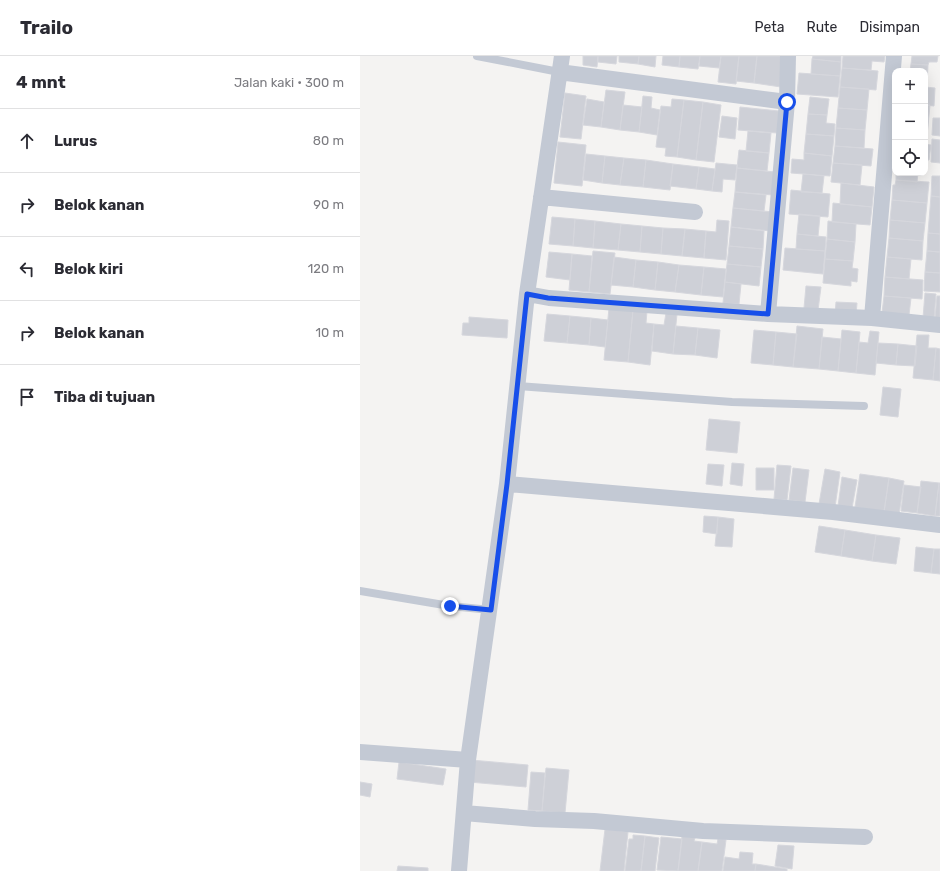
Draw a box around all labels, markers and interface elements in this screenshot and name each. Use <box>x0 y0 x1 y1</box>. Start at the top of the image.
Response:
text: Trailo <box>20 16 73 39</box>
text: Peta <box>755 19 785 36</box>
text: Rute <box>807 19 837 36</box>
text: Disimpan <box>859 19 920 36</box>
map controls <box>892 68 928 176</box>
button: + <box>892 68 928 104</box>
text: 4 mnt <box>16 72 66 92</box>
text: Jalan kaki · 300 m <box>234 75 344 90</box>
route start <box>778 93 796 111</box>
button: − <box>892 104 928 140</box>
icon: ahead <box>16 130 38 152</box>
text: Lurus <box>54 132 97 150</box>
text: 80 m <box>313 133 344 148</box>
button: locate <box>892 140 928 176</box>
icon: right <box>16 194 38 216</box>
text: Belok kanan <box>54 196 144 214</box>
text: 90 m <box>313 197 344 212</box>
icon: left <box>16 258 38 280</box>
text: Belok kiri <box>54 260 123 278</box>
text: 120 m <box>308 261 344 276</box>
icon: right <box>16 322 38 344</box>
text: Belok kanan <box>54 324 144 342</box>
text: 10 m <box>315 325 344 340</box>
icon: arrive <box>16 386 38 408</box>
text: Tiba di tujuan <box>54 388 155 406</box>
route end <box>441 597 459 615</box>

